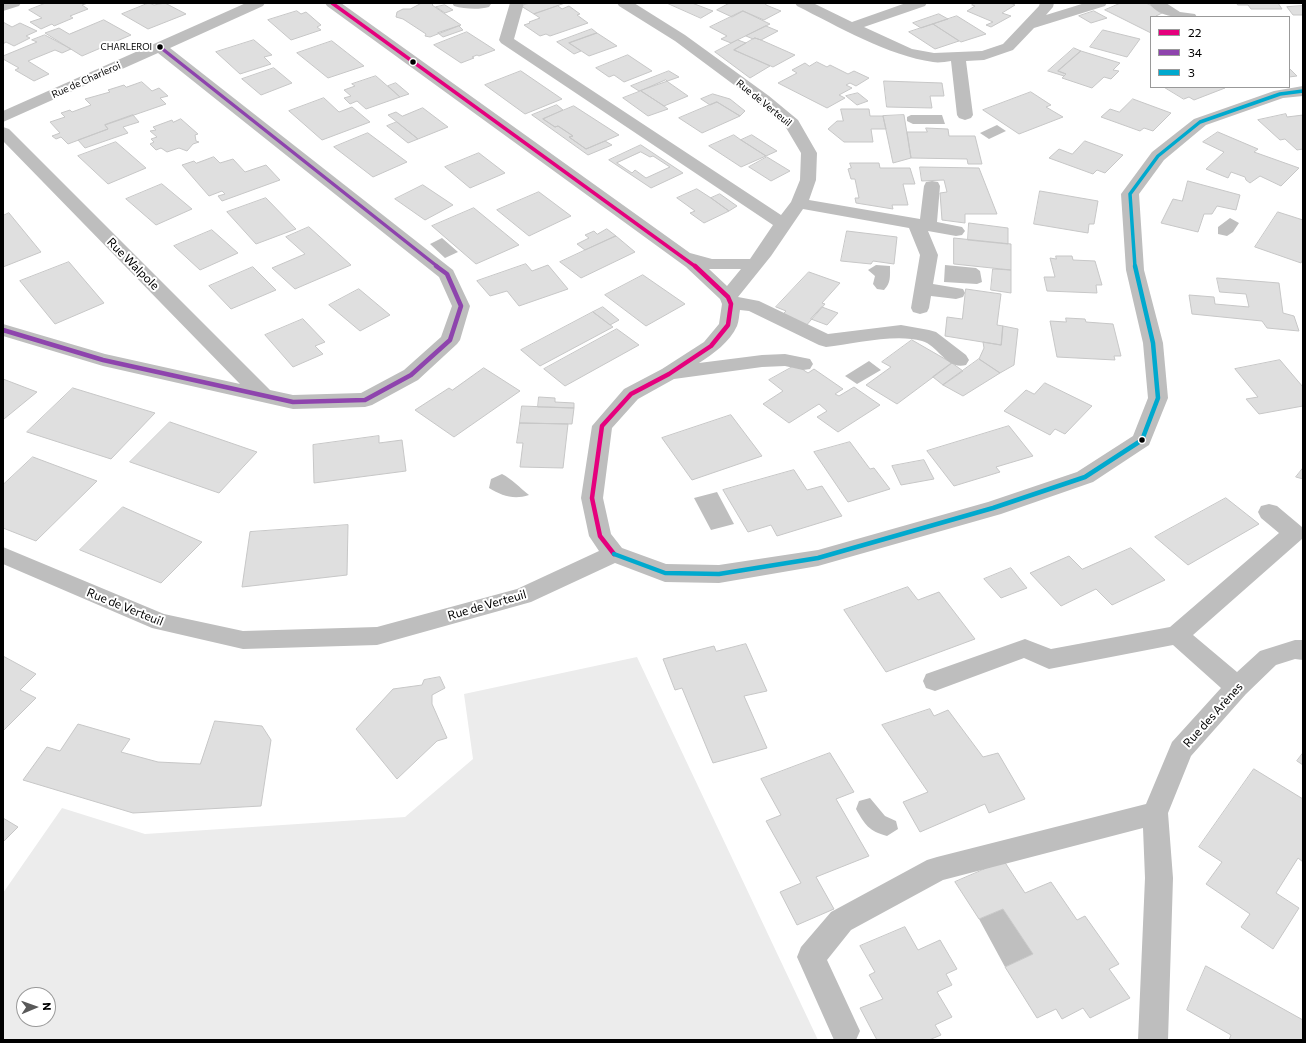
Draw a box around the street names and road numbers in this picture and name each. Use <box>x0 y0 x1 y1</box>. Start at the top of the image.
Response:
street label: Rue de Charleroi <box>50 59 122 101</box>
street label: Rue de Verteuil <box>734 77 794 129</box>
street label: Rue Walpole <box>104 235 162 293</box>
street label: Rue de Verteuil <box>85 585 165 629</box>
street label: Rue de Verteuil <box>446 587 528 623</box>
street label: Rue des Arènes <box>1180 680 1246 750</box>

